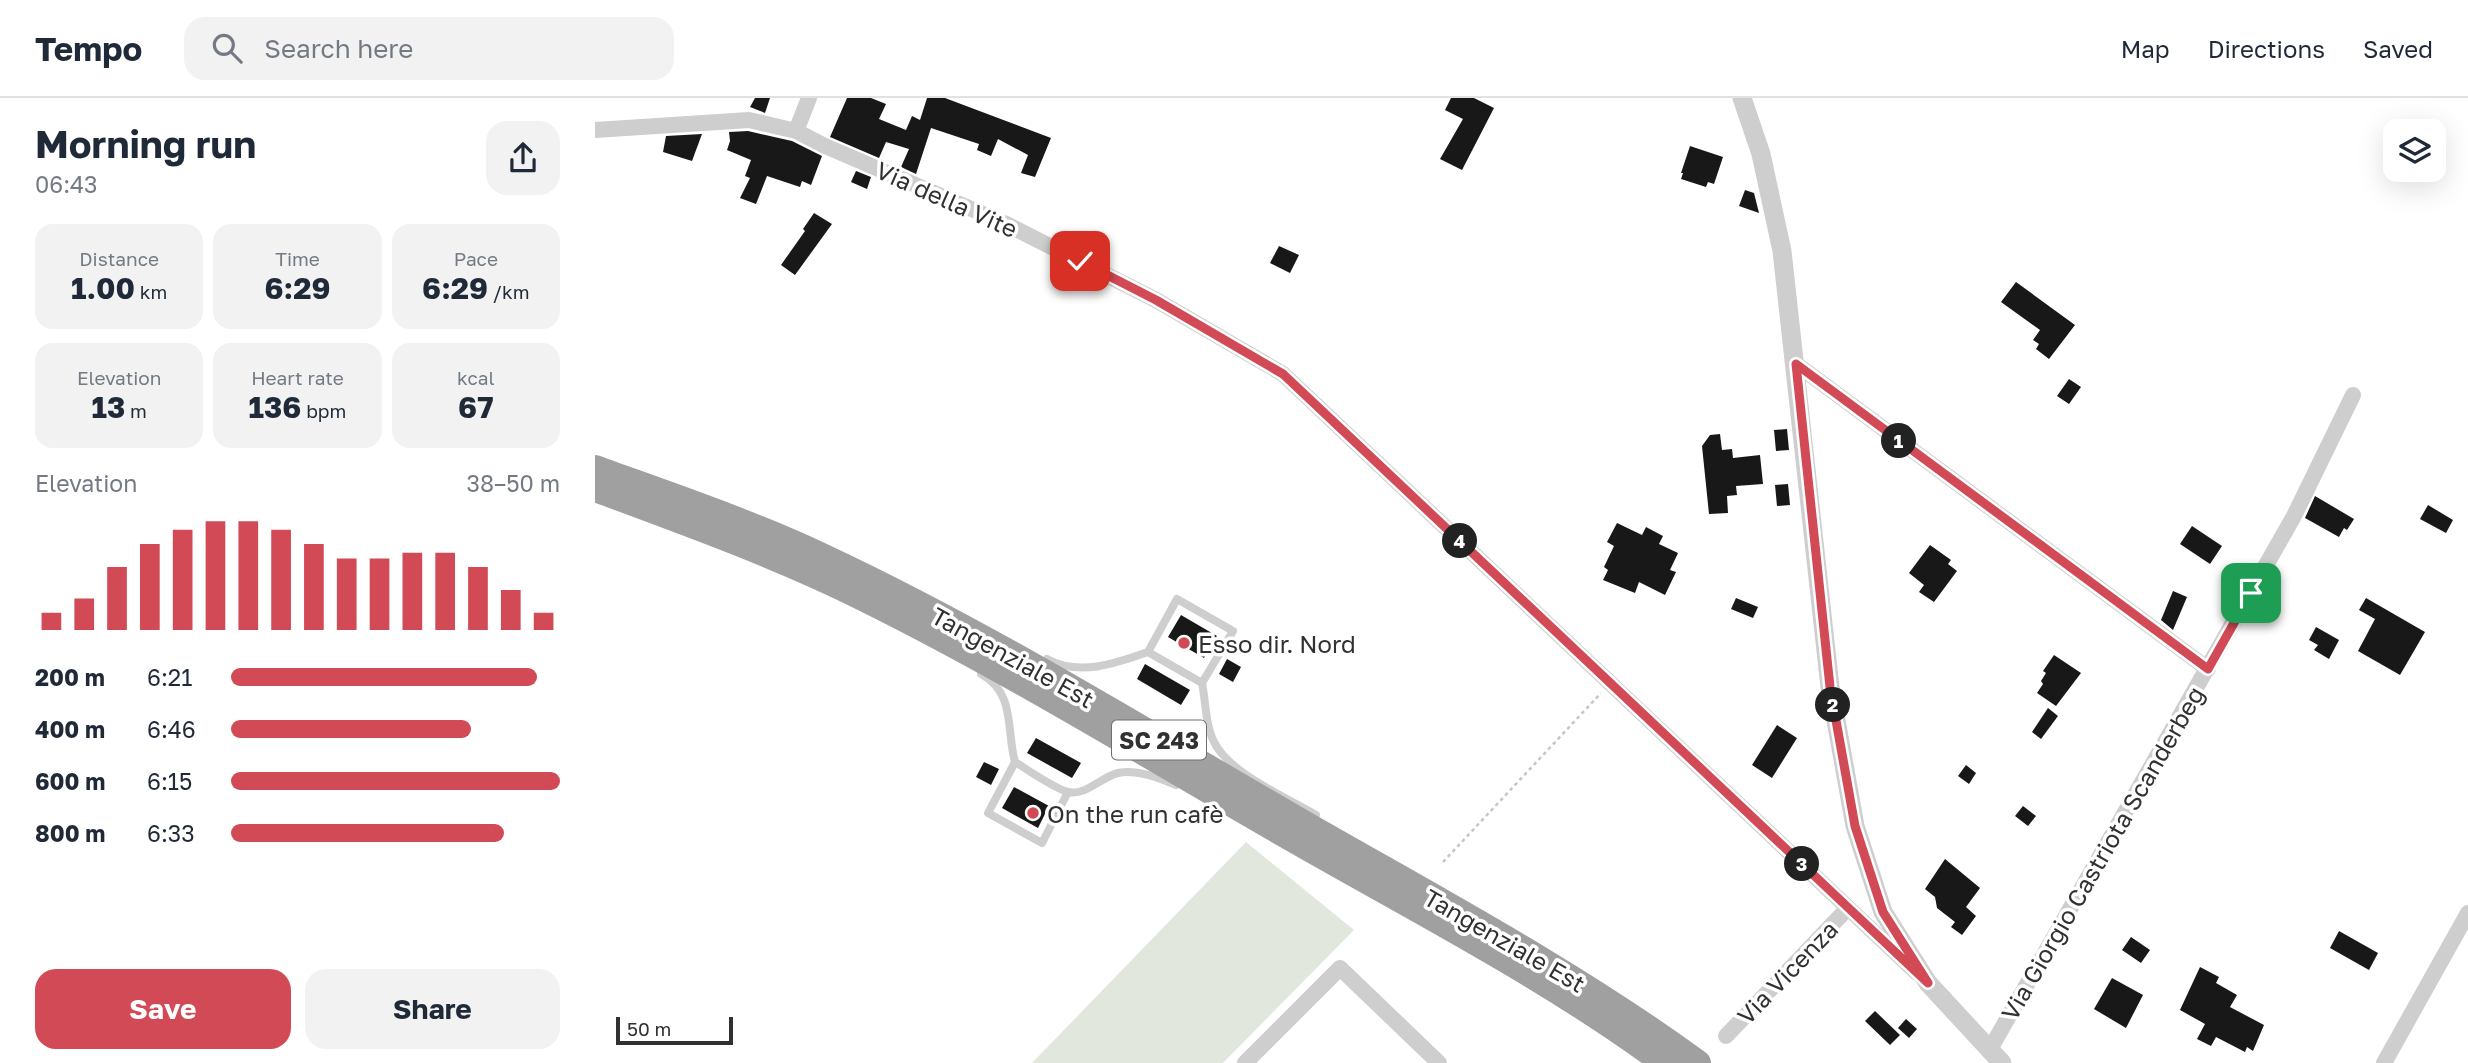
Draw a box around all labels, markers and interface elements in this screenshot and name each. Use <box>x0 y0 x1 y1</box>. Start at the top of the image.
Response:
search box <box>184 17 674 80</box>
text: Tempo <box>35 29 142 68</box>
icon: search <box>208 29 246 67</box>
text: Search here <box>264 33 413 64</box>
text: Map <box>2121 34 2170 63</box>
text: Directions <box>2208 34 2325 63</box>
text: Saved <box>2363 34 2433 63</box>
map controls <box>2383 119 2446 182</box>
button: layers <box>2383 119 2446 182</box>
text: Morning run <box>35 121 256 166</box>
button: share <box>486 121 560 195</box>
street label: Via della Vite <box>872 155 1022 243</box>
text: 06:43 <box>35 170 98 198</box>
pin <box>1050 231 1110 291</box>
icon: check <box>1061 242 1099 280</box>
text: Distance <box>79 247 159 270</box>
text: Time <box>275 247 320 270</box>
text: Pace <box>454 247 498 270</box>
text: 1.00 <box>71 270 135 306</box>
text: 6:29 <box>264 270 330 306</box>
text: 6:29 <box>422 270 488 306</box>
text: km <box>135 280 167 303</box>
text: /km <box>488 280 530 303</box>
text: Elevation <box>77 366 161 389</box>
text: Heart rate <box>251 366 344 389</box>
text: kcal <box>457 366 495 389</box>
text: 13 <box>92 389 125 425</box>
text: 136 <box>249 389 301 425</box>
text: 67 <box>458 389 494 425</box>
text: m <box>125 399 147 422</box>
text: bpm <box>301 399 346 422</box>
pin: 1 <box>1881 424 1917 458</box>
text: 1 <box>1894 429 1903 452</box>
text: Elevation <box>35 469 137 497</box>
text: 38–50 m <box>467 469 560 497</box>
pin: 4 <box>1443 524 1477 558</box>
text: 4 <box>1454 529 1465 552</box>
pin <box>2221 563 2281 623</box>
icon: arrive <box>2232 574 2270 612</box>
street label: Tangenziale Est <box>927 600 1099 714</box>
place label: Esso dir. Nord <box>1198 629 1356 658</box>
marker: Esso dir. Nord <box>1176 635 1192 651</box>
text: 200 m <box>35 663 105 691</box>
text: 6:21 <box>147 663 192 691</box>
street label: Via Giorgio Castriota Scanderbeg <box>1994 681 2210 1025</box>
pin: 2 <box>1815 688 1851 722</box>
text: 2 <box>1827 693 1838 716</box>
text: 400 m <box>35 715 105 743</box>
text: 6:46 <box>147 715 196 743</box>
road number: SC 243 <box>1112 720 1206 760</box>
text: 600 m <box>35 767 105 795</box>
text: 6:15 <box>147 767 192 795</box>
place label: On the run cafè <box>1047 799 1224 828</box>
marker: On the run cafè <box>1025 805 1041 821</box>
text: 800 m <box>35 819 106 847</box>
text: 6:33 <box>147 819 195 847</box>
pin: 3 <box>1785 846 1819 882</box>
text: 3 <box>1796 852 1807 875</box>
street label: Tangenziale Est <box>1419 882 1591 998</box>
street label: Via Vicenza <box>1731 914 1843 1030</box>
button: Save <box>35 969 291 1049</box>
button: Share <box>305 969 560 1049</box>
scale bar <box>616 1014 733 1046</box>
text: 50 m <box>627 1017 671 1040</box>

